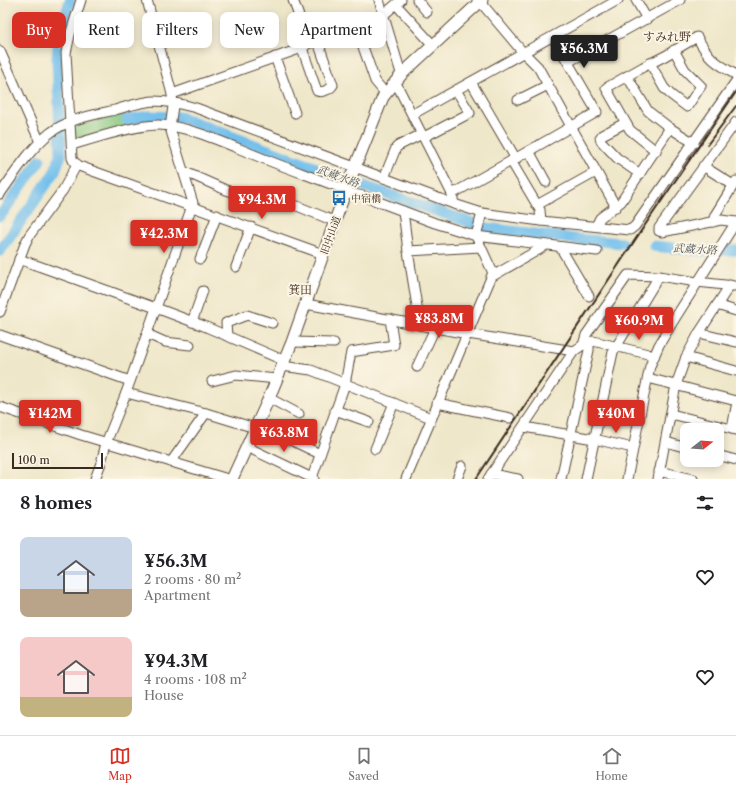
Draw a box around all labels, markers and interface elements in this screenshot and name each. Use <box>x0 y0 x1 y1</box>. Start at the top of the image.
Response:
chip: Buy <box>12 12 66 48</box>
chip: Rent <box>74 12 134 48</box>
chip: Filters <box>142 12 212 48</box>
chip: New <box>220 12 279 48</box>
chip: Apartment <box>287 12 386 48</box>
district label: すみれ野 <box>643 29 691 44</box>
pin: ¥56.3M <box>551 35 617 69</box>
text: ¥56.3M <box>560 40 608 56</box>
water label: 武蔵水路 <box>315 162 362 190</box>
pin: ¥94.3M <box>229 186 295 220</box>
bus stop icon: 中宿橋 <box>330 189 348 207</box>
text: ¥94.3M <box>237 191 287 207</box>
place label: 中宿橋 <box>351 192 381 205</box>
street label: 旧中山道 <box>318 214 343 256</box>
pin: ¥42.3M <box>131 220 197 254</box>
text: ¥42.3M <box>139 225 189 241</box>
water label: 武蔵水路 <box>673 241 718 257</box>
district label: 箕田 <box>288 282 312 297</box>
pin: ¥83.8M <box>406 305 472 339</box>
pin: ¥60.9M <box>606 307 672 341</box>
text: ¥83.8M <box>414 310 464 326</box>
text: ¥60.9M <box>614 312 664 328</box>
pin: ¥142M <box>22 400 78 434</box>
pin: ¥40M <box>592 400 640 434</box>
text: ¥142M <box>28 405 72 421</box>
text: ¥40M <box>597 405 635 421</box>
pin: ¥63.8M <box>251 419 317 453</box>
north arrow <box>680 423 724 467</box>
map controls <box>680 423 724 467</box>
text: ¥63.8M <box>259 424 309 440</box>
scale bar <box>12 451 103 470</box>
text: 100 m <box>18 453 50 467</box>
icon: filters <box>694 492 716 514</box>
text: 8 homes <box>20 493 92 513</box>
text: ¥56.3M <box>144 551 208 571</box>
icon: home <box>52 553 100 601</box>
icon: heart <box>694 566 716 588</box>
text: 2 rooms · 80 m² <box>144 571 241 587</box>
text: Apartment <box>144 587 211 603</box>
text: ¥94.3M <box>144 651 208 671</box>
icon: home <box>52 653 100 701</box>
icon: heart <box>694 666 716 688</box>
text: 4 rooms · 108 m² <box>144 671 247 687</box>
text: House <box>144 687 184 703</box>
tab: Map <box>108 745 132 783</box>
tab: Saved <box>348 745 379 783</box>
tab: Home <box>595 745 628 783</box>

